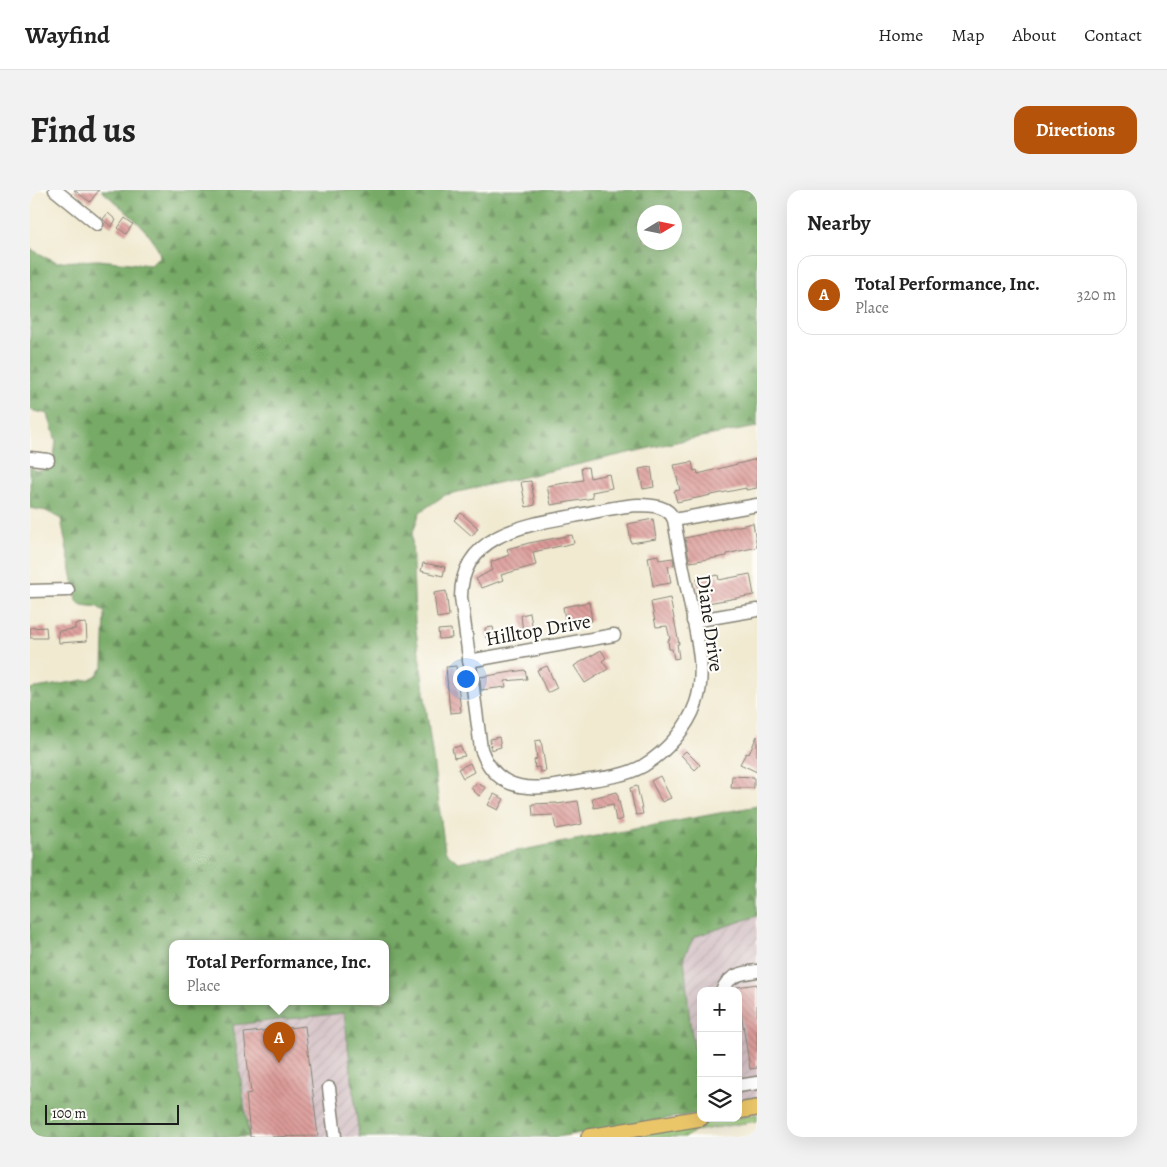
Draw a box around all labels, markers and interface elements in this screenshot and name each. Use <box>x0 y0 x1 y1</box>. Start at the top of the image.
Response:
text: Wayfind <box>25 19 110 51</box>
text: Home <box>878 23 923 47</box>
text: Map <box>951 23 984 47</box>
text: About <box>1012 23 1056 47</box>
text: Contact <box>1084 23 1142 47</box>
text: Find us <box>30 106 136 154</box>
button: Directions <box>1014 106 1137 154</box>
north arrow <box>637 205 682 250</box>
text: Nearby <box>807 209 870 237</box>
text: Total Performance, Inc. <box>855 271 1040 297</box>
text: A <box>819 284 829 306</box>
text: 320 m <box>1077 284 1116 306</box>
text: Place <box>855 297 889 319</box>
street label: Diane Drive <box>690 573 730 673</box>
street label: Hilltop Drive <box>483 607 593 653</box>
your location <box>453 666 479 692</box>
popup <box>169 940 389 1005</box>
text: Total Performance, Inc. <box>187 949 371 975</box>
text: Place <box>187 975 220 997</box>
map controls <box>697 987 742 1122</box>
button: + <box>697 987 742 1032</box>
pin: A <box>263 1022 295 1063</box>
button: − <box>697 1032 742 1077</box>
button: layers <box>697 1077 742 1122</box>
scale bar <box>45 1102 179 1125</box>
text: 100 m <box>52 1104 86 1123</box>

